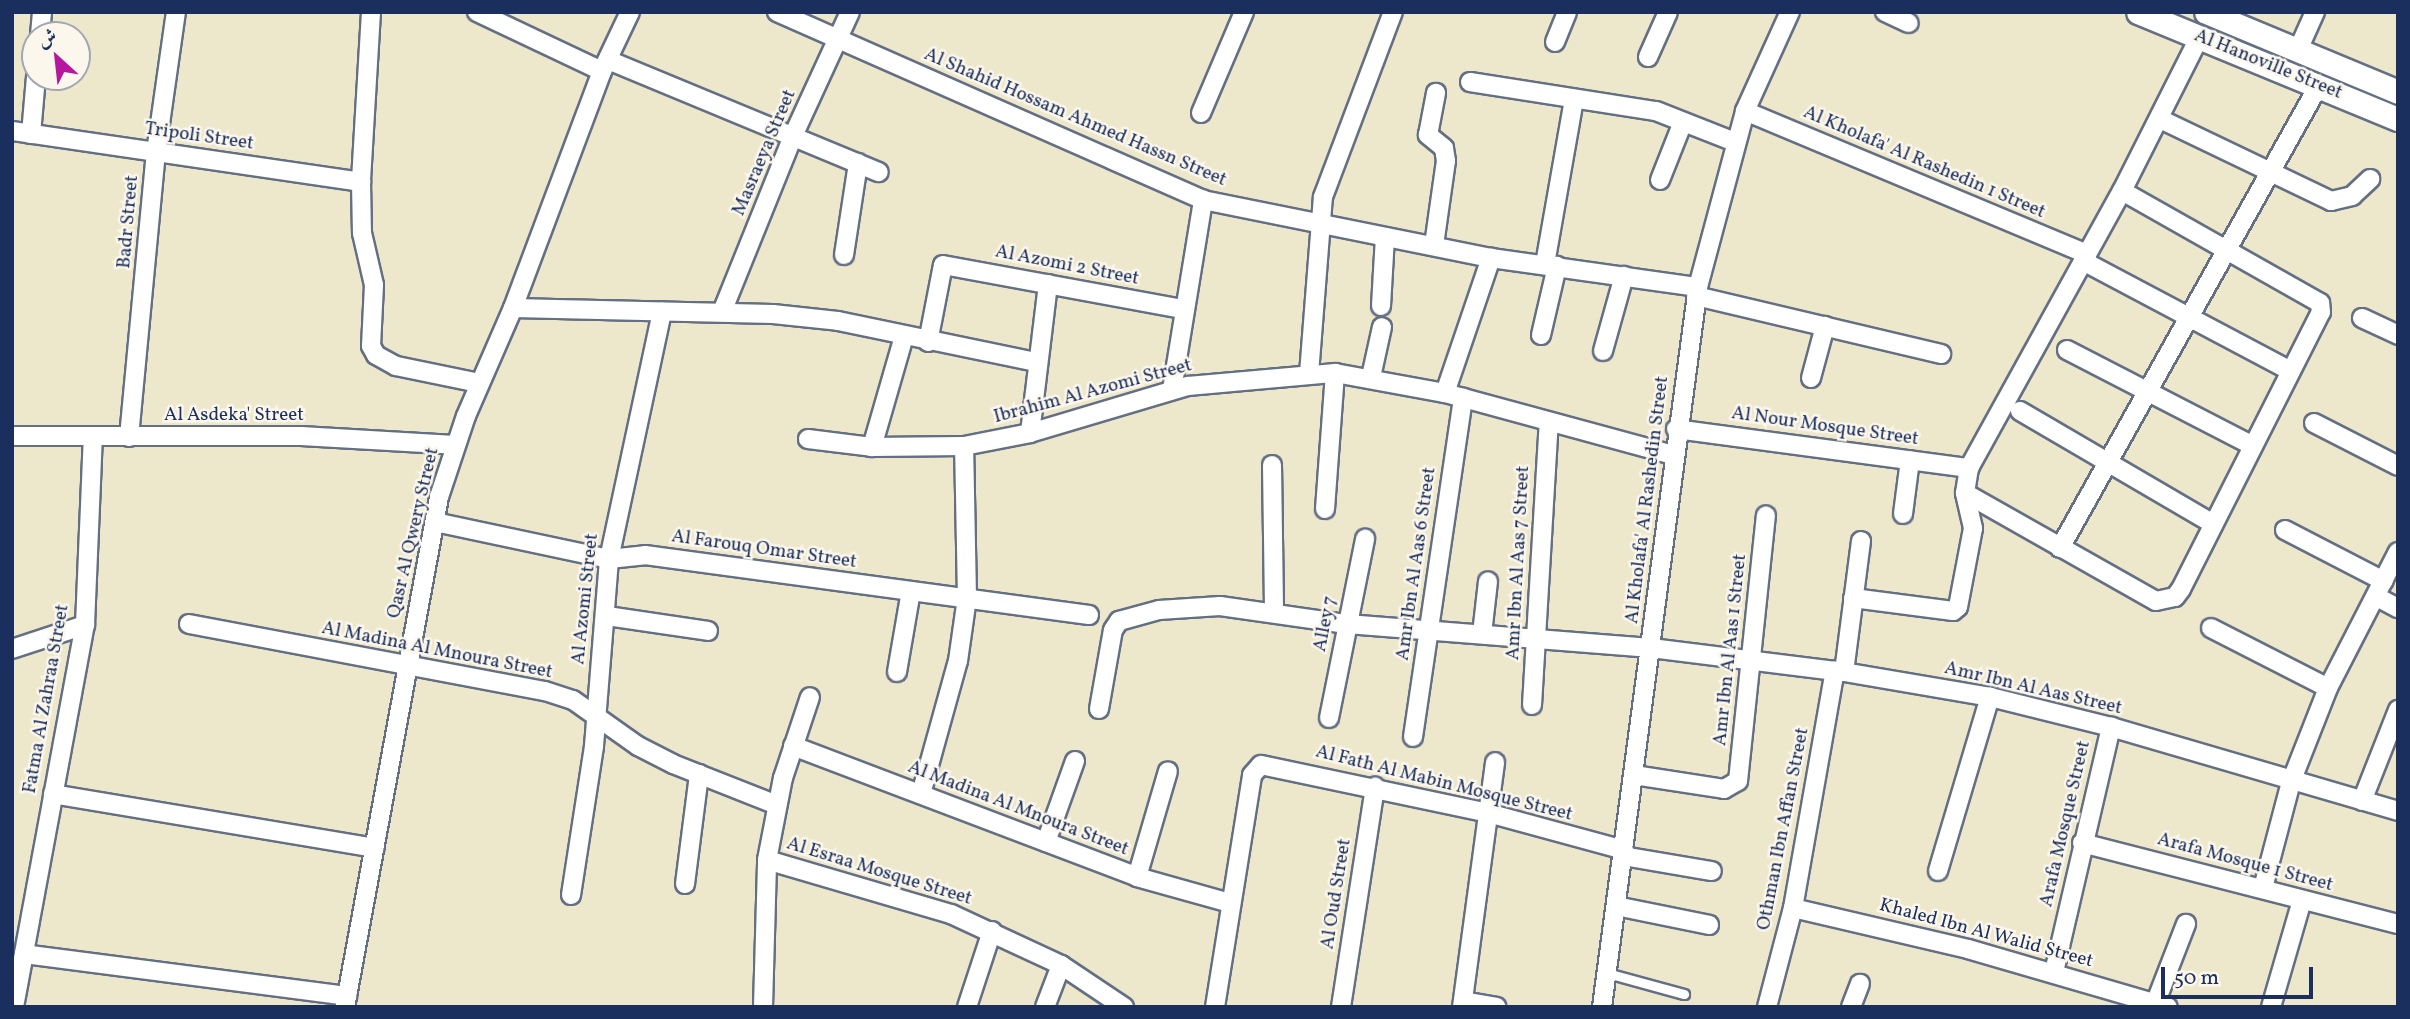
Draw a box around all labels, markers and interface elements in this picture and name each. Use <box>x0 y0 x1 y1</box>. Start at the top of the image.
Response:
north arrow <box>21 21 91 91</box>
text: ش <box>33 23 62 55</box>
street label: Al Hanoville Street <box>2191 25 2345 105</box>
street label: Al Shahid Hossam Ahmed Hassn Street <box>920 44 1230 192</box>
street label: Masraeya Street <box>728 86 802 220</box>
street label: Al Kholafa' Al Rashedin 1 Street <box>1800 102 2048 224</box>
street label: Tripoli Street <box>143 118 255 156</box>
street label: Badr Street <box>114 174 144 270</box>
street label: Al Azomi 2 Street <box>993 241 1141 291</box>
street label: Ibrahim Al Azomi Street <box>991 355 1195 429</box>
street label: Al Kholafa' Al Rashedin Street <box>1621 375 1675 625</box>
street label: Al Nour Mosque Street <box>1730 403 1920 451</box>
street label: Al Asdeka' Street <box>164 405 304 427</box>
street label: Qasr Al Qwery Street <box>383 445 445 621</box>
street label: Amr Ibn Al Aas 7 Street <box>1503 465 1535 661</box>
street label: Amr Ibn Al Aas 6 Street <box>1392 466 1442 662</box>
street label: Al Farouq Omar Street <box>670 526 858 574</box>
street label: Al Azomi Street <box>568 532 604 666</box>
street label: Amr Ibn Al Aas 1 Street <box>1710 553 1752 747</box>
street label: Alley 7 <box>1309 594 1343 654</box>
street label: Fatma Al Zahraa Street <box>19 603 75 795</box>
street label: Al Madina Al Mnoura Street <box>320 617 554 685</box>
street label: Amr Ibn Al Aas Street <box>1942 657 2124 721</box>
street label: Othman Ibn Affan Street <box>1753 726 1815 932</box>
street label: Arafa Mosque Street <box>2036 739 2096 909</box>
street label: Al Fath Al Mabin Mosque Street <box>1313 741 1575 827</box>
street label: Al Madina Al Mnoura Street <box>904 756 1132 862</box>
street label: Arafa Mosque 1 Street <box>2155 829 2335 897</box>
street label: Al Esraa Mosque Street <box>784 833 974 911</box>
street label: Al Oud Street <box>1317 837 1357 951</box>
street label: Khaled Ibn Al Walid Street <box>1876 894 2096 974</box>
scale bar <box>2165 953 2317 997</box>
text: 50 m <box>2174 964 2219 993</box>

